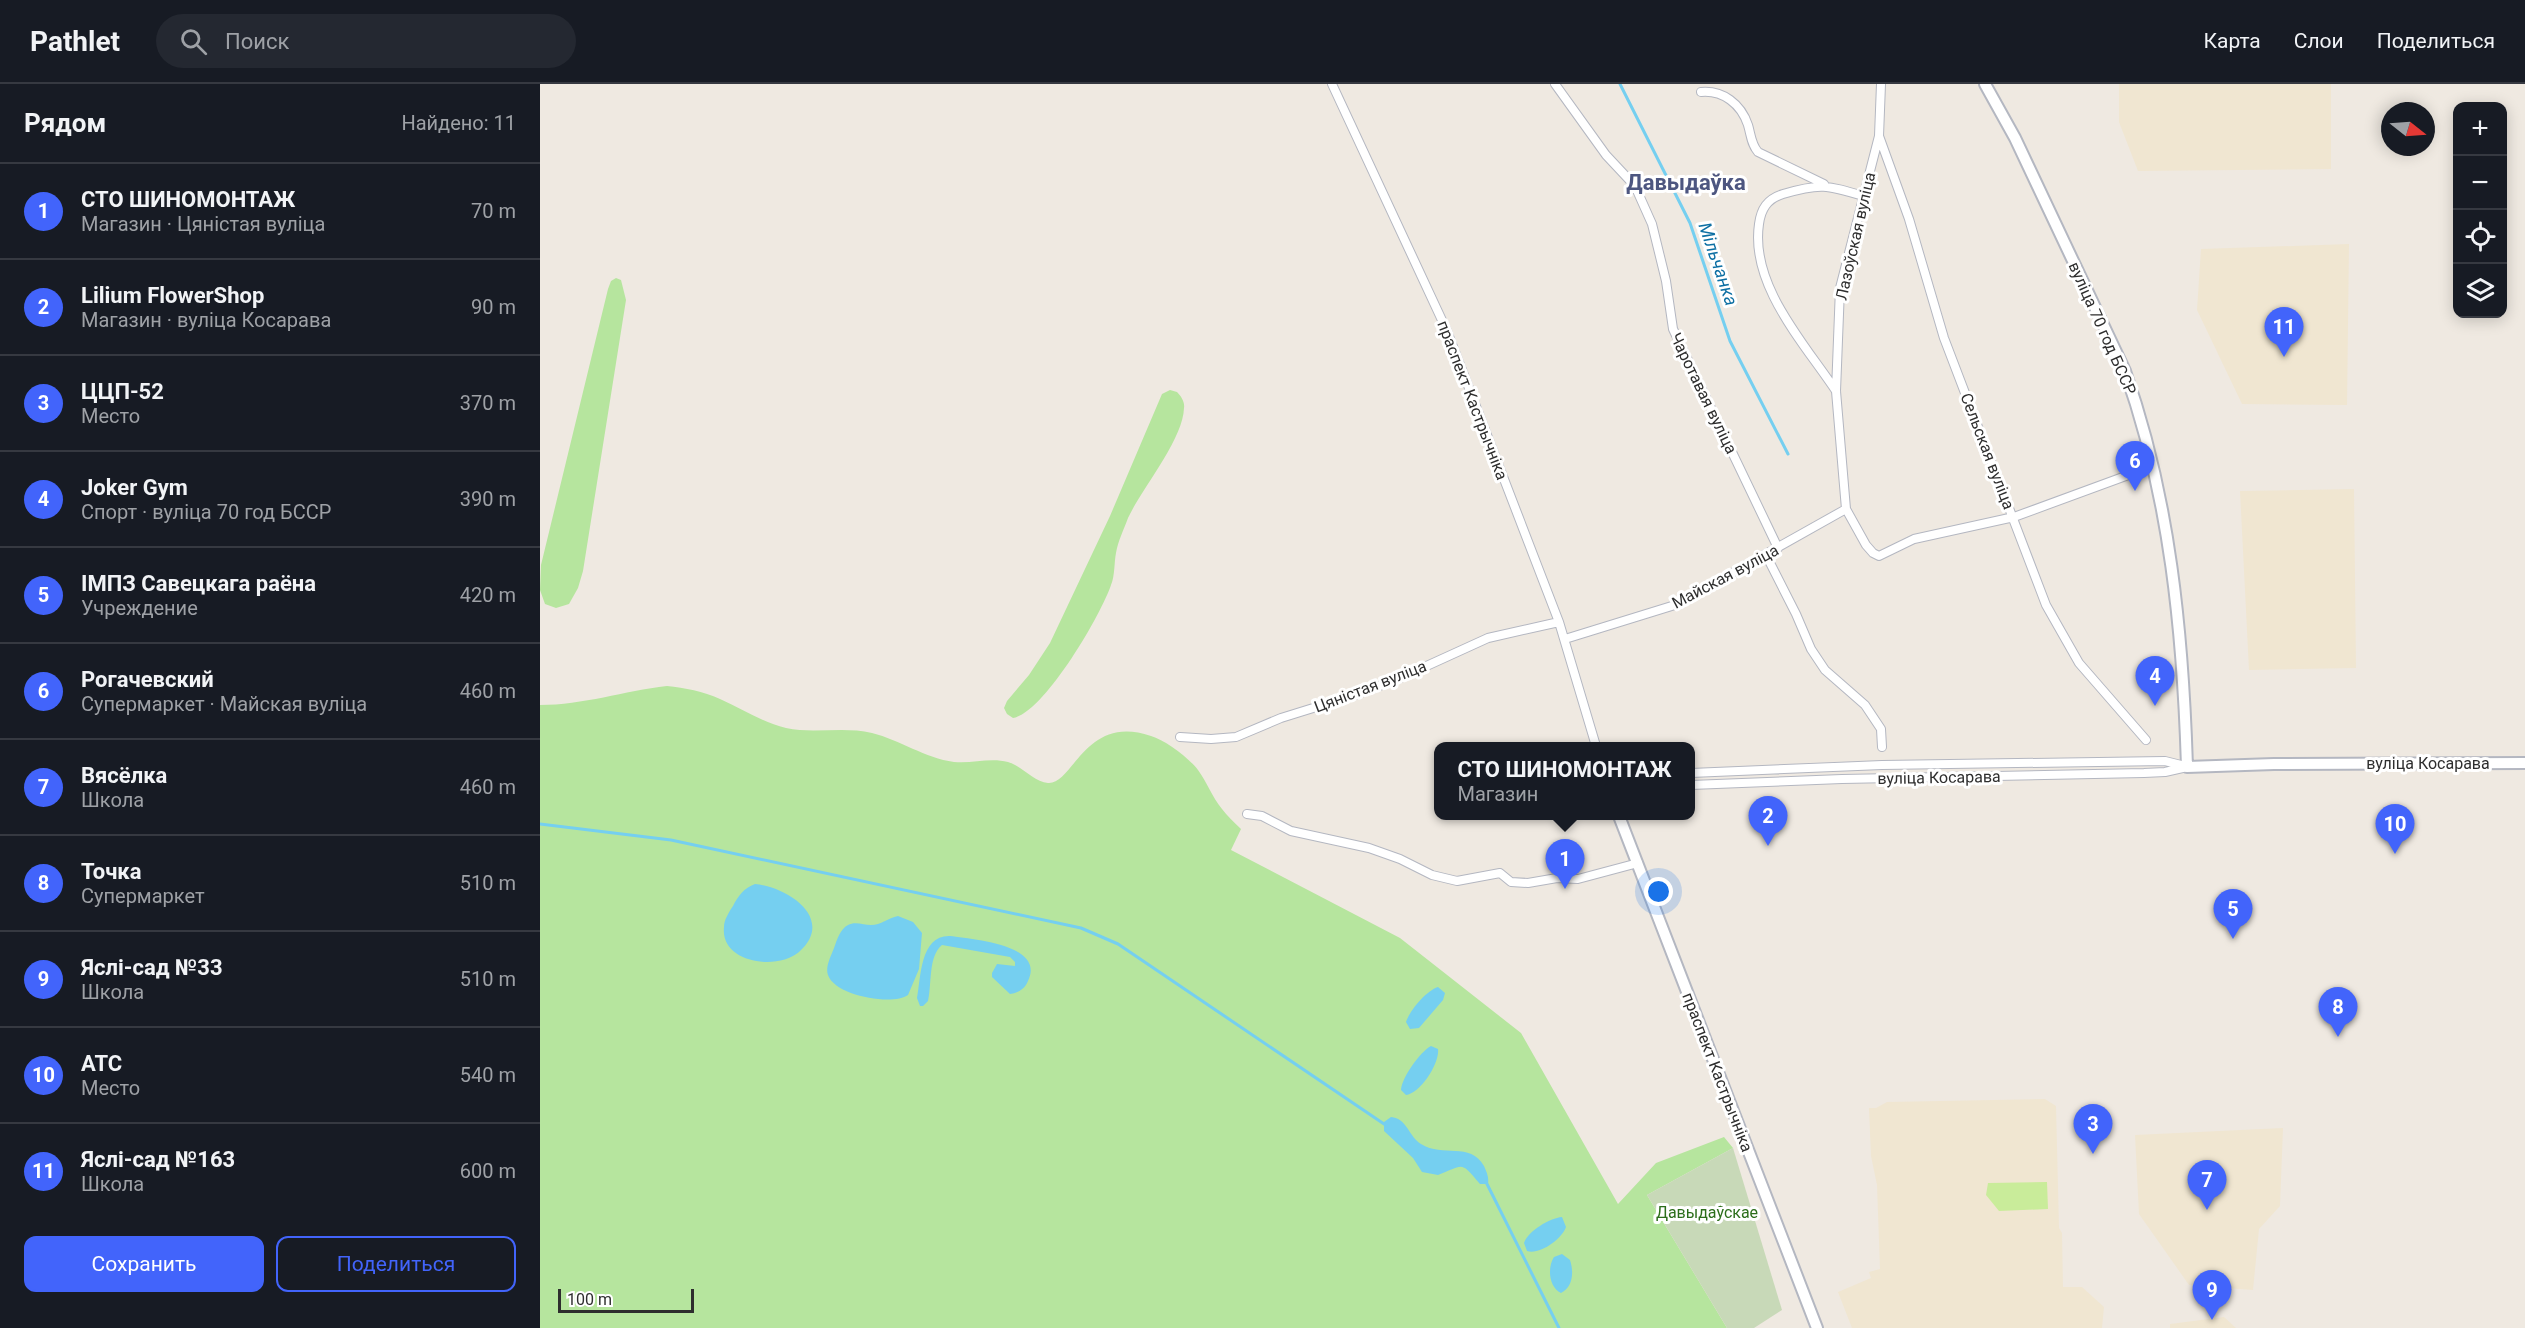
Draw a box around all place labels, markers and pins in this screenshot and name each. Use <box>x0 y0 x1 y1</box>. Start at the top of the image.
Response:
pin: 11 <box>2264 308 2304 357</box>
pin: 6 <box>2116 442 2154 491</box>
pin: 4 <box>2136 656 2174 706</box>
pin: 2 <box>1748 796 1788 846</box>
pin: 10 <box>2376 804 2414 854</box>
pin: 1 <box>1546 840 1584 889</box>
pin: 5 <box>2214 890 2252 939</box>
pin: 8 <box>2318 988 2358 1037</box>
pin: 3 <box>2074 1104 2112 1154</box>
pin: 7 <box>2188 1160 2226 1210</box>
pin: 9 <box>2192 1270 2232 1320</box>

